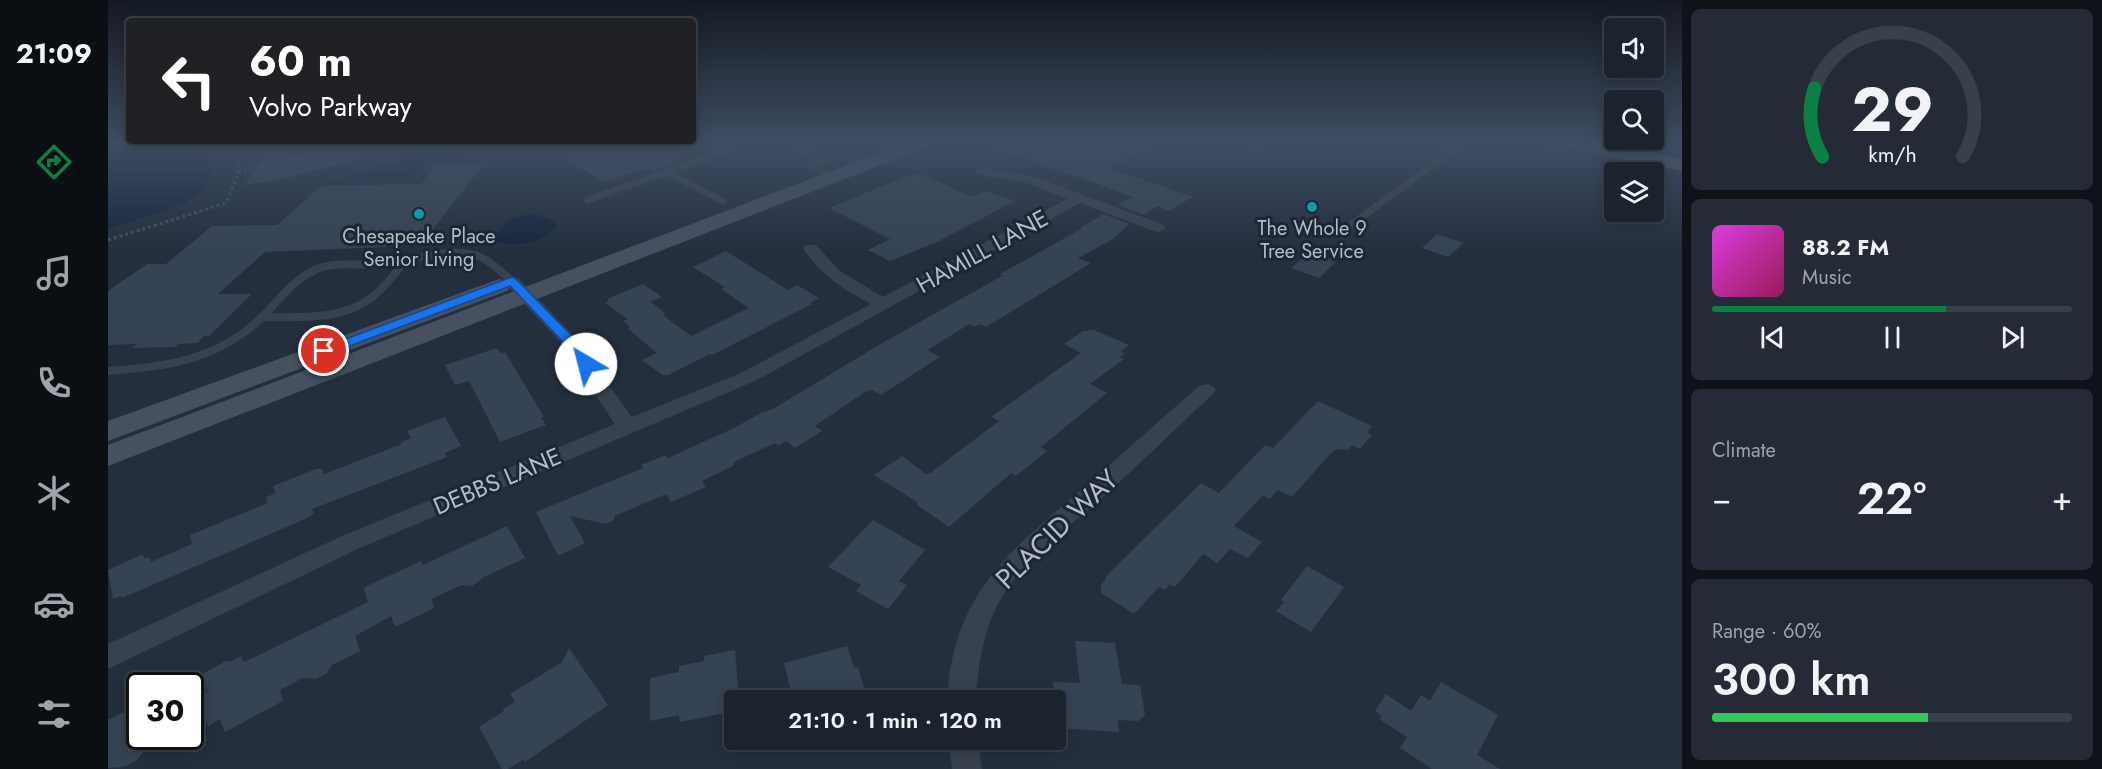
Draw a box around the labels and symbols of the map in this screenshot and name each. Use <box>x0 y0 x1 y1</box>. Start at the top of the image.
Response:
street label: HAMILL LANE <box>910 200 1054 302</box>
marker: The Whole 9 Tree Service <box>1305 200 1319 214</box>
marker: Chesapeake Place Senior Living <box>412 207 426 221</box>
place label: The Whole 9 Tree Service <box>1257 214 1367 266</box>
place label: Chesapeake Place Senior Living <box>342 222 496 274</box>
pin <box>298 325 349 376</box>
position arrow <box>554 332 618 396</box>
street label: DEBBS LANE <box>428 438 566 524</box>
street label: PLACID WAY <box>986 460 1128 598</box>
speed limit sign: 30 <box>126 672 204 750</box>

